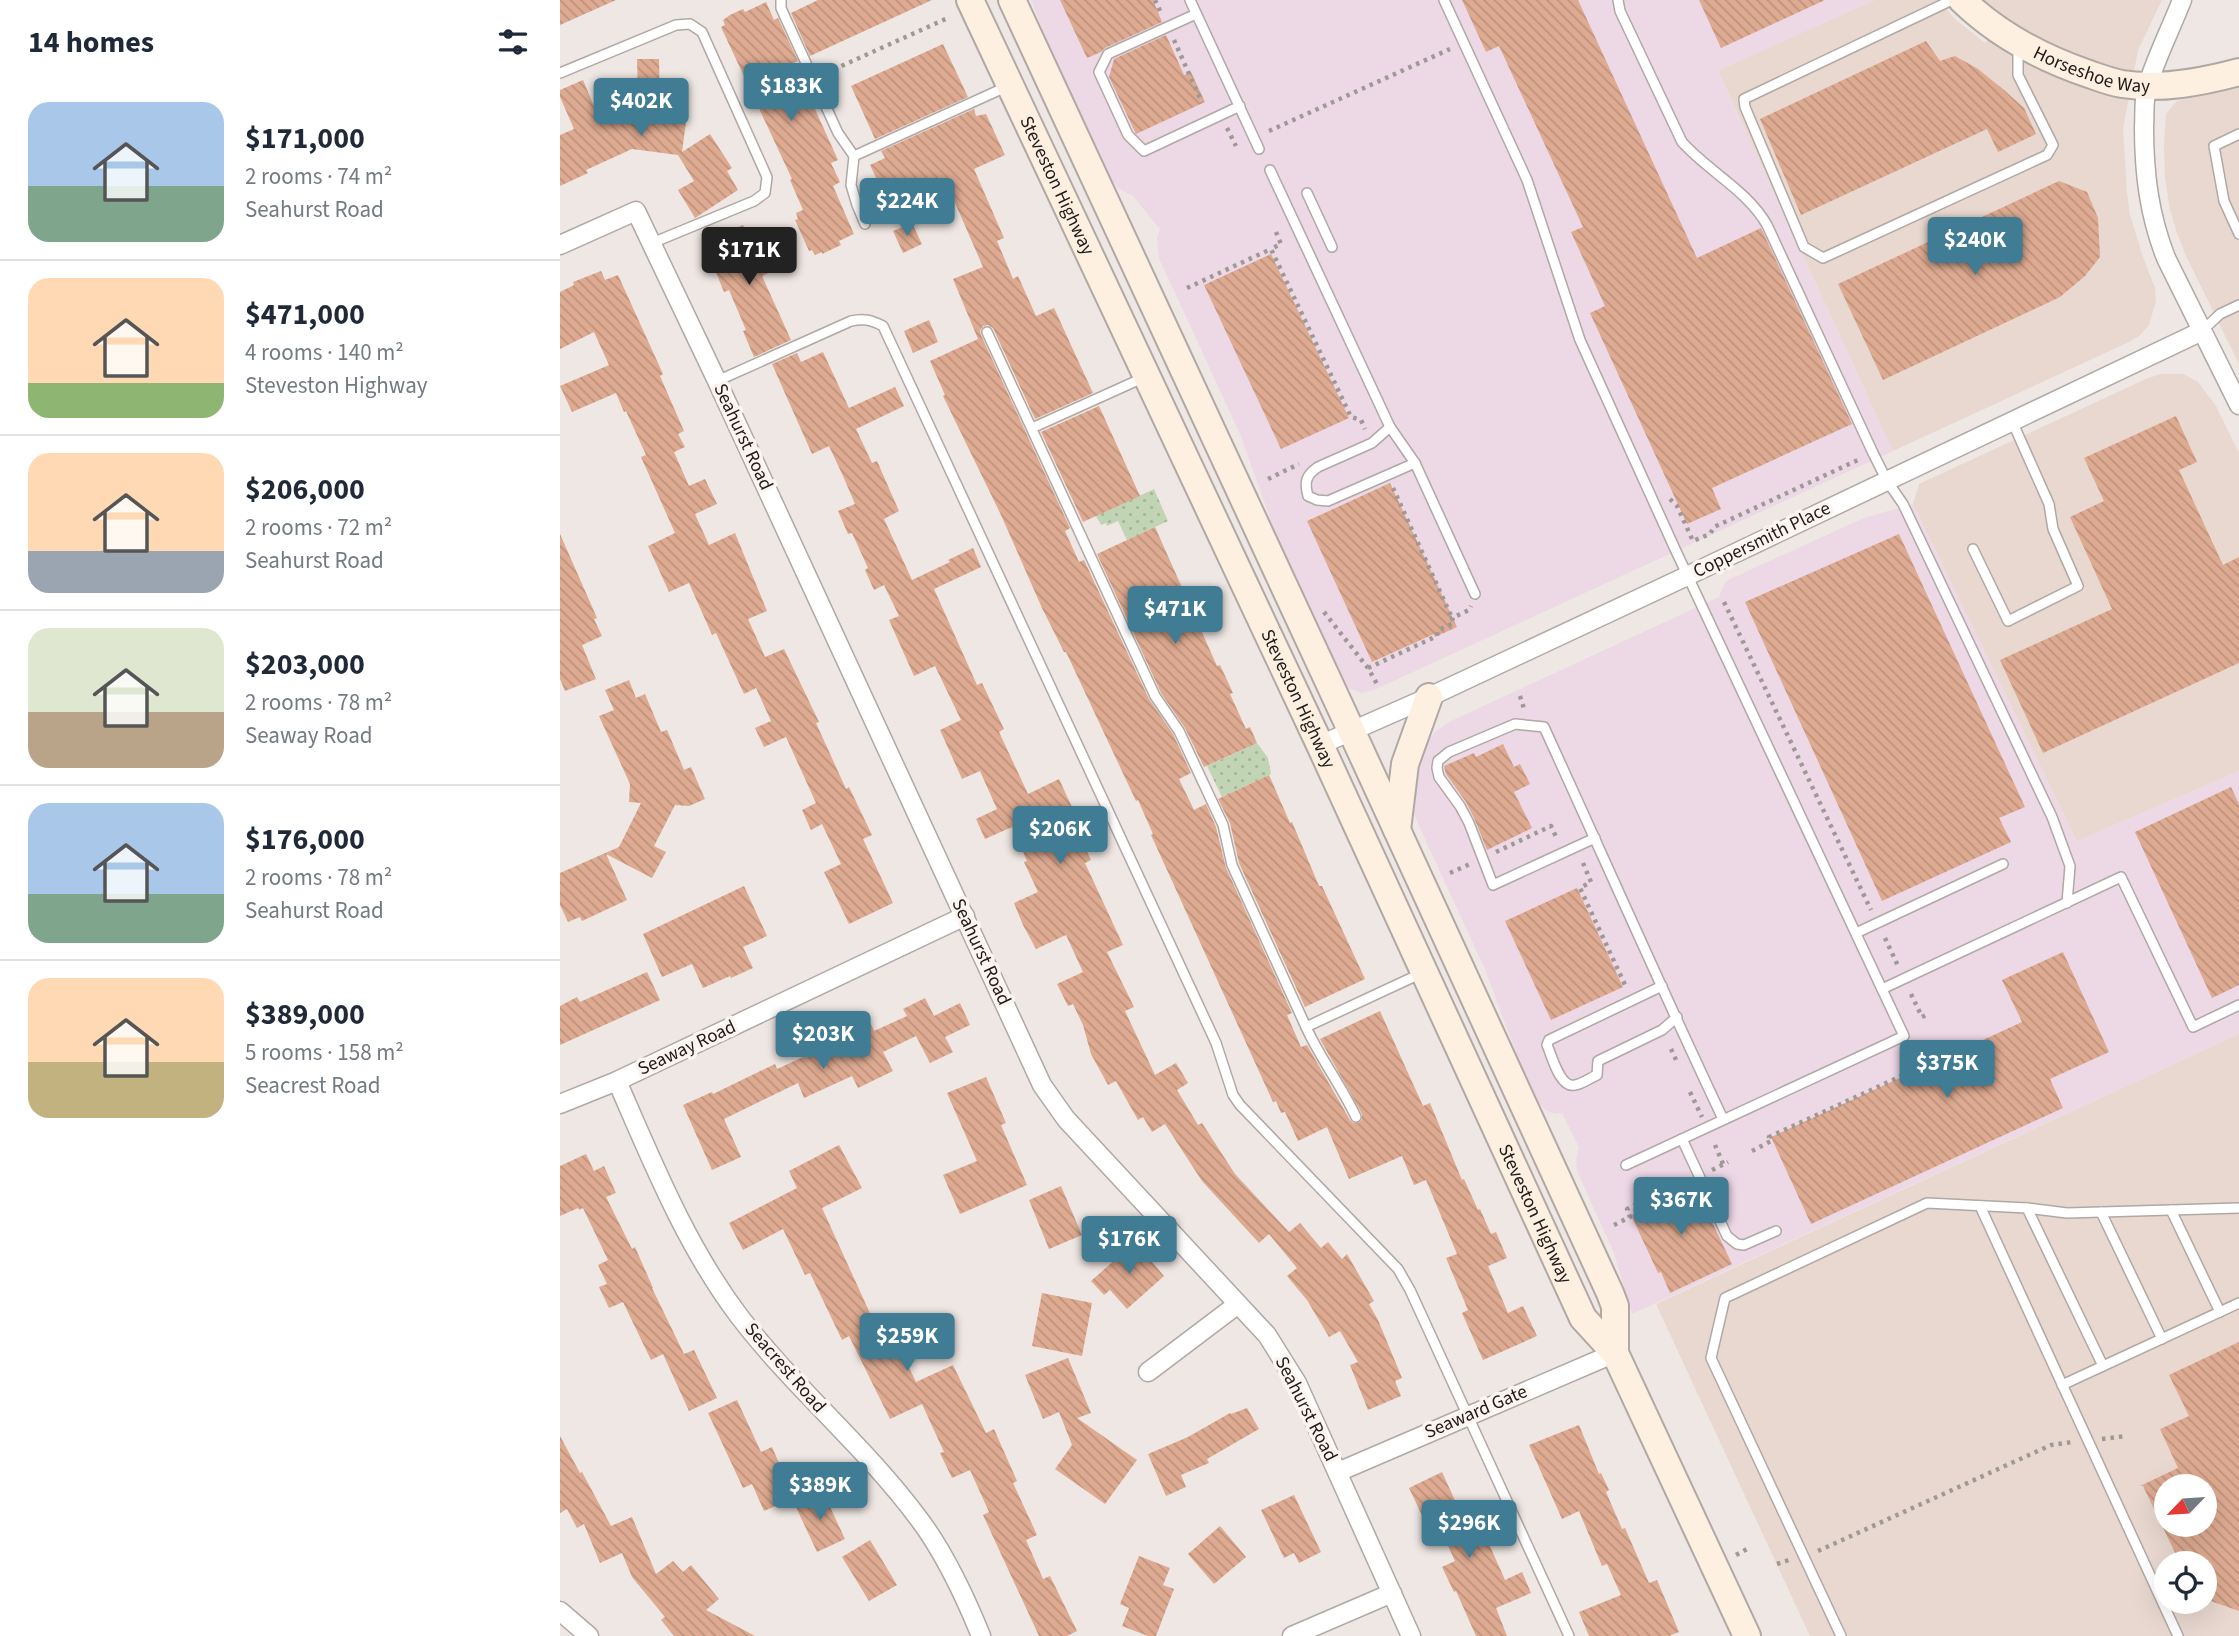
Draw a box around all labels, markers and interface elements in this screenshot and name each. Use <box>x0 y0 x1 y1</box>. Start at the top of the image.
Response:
text: 14 homes <box>28 21 154 64</box>
icon: filters <box>494 23 532 61</box>
street label: Horseshoe Way <box>2029 39 2150 100</box>
pin: $183K <box>742 64 840 123</box>
text: $183K <box>760 69 822 102</box>
pin: $402K <box>592 78 690 138</box>
text: $402K <box>610 84 672 117</box>
street label: Steveston Highway <box>1013 112 1102 260</box>
text: $171,000 <box>245 117 365 160</box>
icon: home <box>84 130 168 214</box>
text: 2 rooms · 74 m² <box>245 160 392 193</box>
pin: $224K <box>858 178 956 238</box>
text: $224K <box>876 184 938 217</box>
text: Seahurst Road <box>245 193 384 226</box>
pin: $240K <box>1926 218 2024 277</box>
text: $240K <box>1944 223 2006 256</box>
pin: $171K <box>700 228 798 287</box>
text: $171K <box>718 233 780 266</box>
text: $471,000 <box>245 293 365 336</box>
icon: home <box>84 306 168 390</box>
text: 4 rooms · 140 m² <box>245 336 404 369</box>
text: Steveston Highway <box>245 369 427 402</box>
street label: Seahurst Road <box>707 379 779 495</box>
text: $206,000 <box>245 468 365 511</box>
icon: home <box>84 481 168 565</box>
street label: Coppersmith Place <box>1689 495 1835 585</box>
text: 2 rooms · 72 m² <box>245 511 392 544</box>
text: Seahurst Road <box>245 544 384 577</box>
pin: $471K <box>1126 586 1224 646</box>
text: $471K <box>1144 592 1206 625</box>
street label: Steveston Highway <box>1254 625 1342 773</box>
text: $203,000 <box>245 643 365 686</box>
icon: home <box>84 656 168 740</box>
text: 2 rooms · 78 m² <box>245 686 392 719</box>
text: Seaway Road <box>245 719 373 752</box>
pin: $206K <box>1011 806 1109 866</box>
text: $206K <box>1029 812 1091 845</box>
text: $176,000 <box>245 818 365 861</box>
icon: home <box>84 831 168 915</box>
text: 2 rooms · 78 m² <box>245 861 392 894</box>
text: Seahurst Road <box>245 894 384 927</box>
street label: Seahurst Road <box>945 894 1017 1010</box>
text: $389,000 <box>245 993 365 1036</box>
icon: home <box>84 1006 168 1090</box>
pin: $203K <box>774 1012 872 1071</box>
street label: Seaway Road <box>634 1013 740 1083</box>
text: $203K <box>792 1017 854 1050</box>
text: 5 rooms · 158 m² <box>245 1036 404 1069</box>
pin: $375K <box>1898 1040 1996 1100</box>
text: $375K <box>1916 1046 1978 1079</box>
text: Seacrest Road <box>245 1069 381 1102</box>
street label: Steveston Highway <box>1491 1140 1579 1288</box>
pin: $367K <box>1632 1178 1730 1237</box>
text: $367K <box>1650 1183 1712 1216</box>
pin: $176K <box>1080 1216 1178 1276</box>
text: $176K <box>1098 1222 1160 1255</box>
pin: $259K <box>858 1314 956 1373</box>
street label: Seacrest Road <box>738 1317 832 1419</box>
text: $259K <box>876 1319 938 1352</box>
street label: Seahurst Road <box>1268 1352 1344 1466</box>
street label: Seaward Gate <box>1420 1378 1532 1446</box>
pin: $389K <box>771 1462 869 1522</box>
text: $389K <box>789 1468 851 1501</box>
north arrow <box>2154 1474 2217 1536</box>
map controls <box>2154 1474 2217 1614</box>
pin: $296K <box>1420 1500 1518 1560</box>
text: $296K <box>1438 1506 1500 1539</box>
button: locate <box>2154 1551 2217 1614</box>

